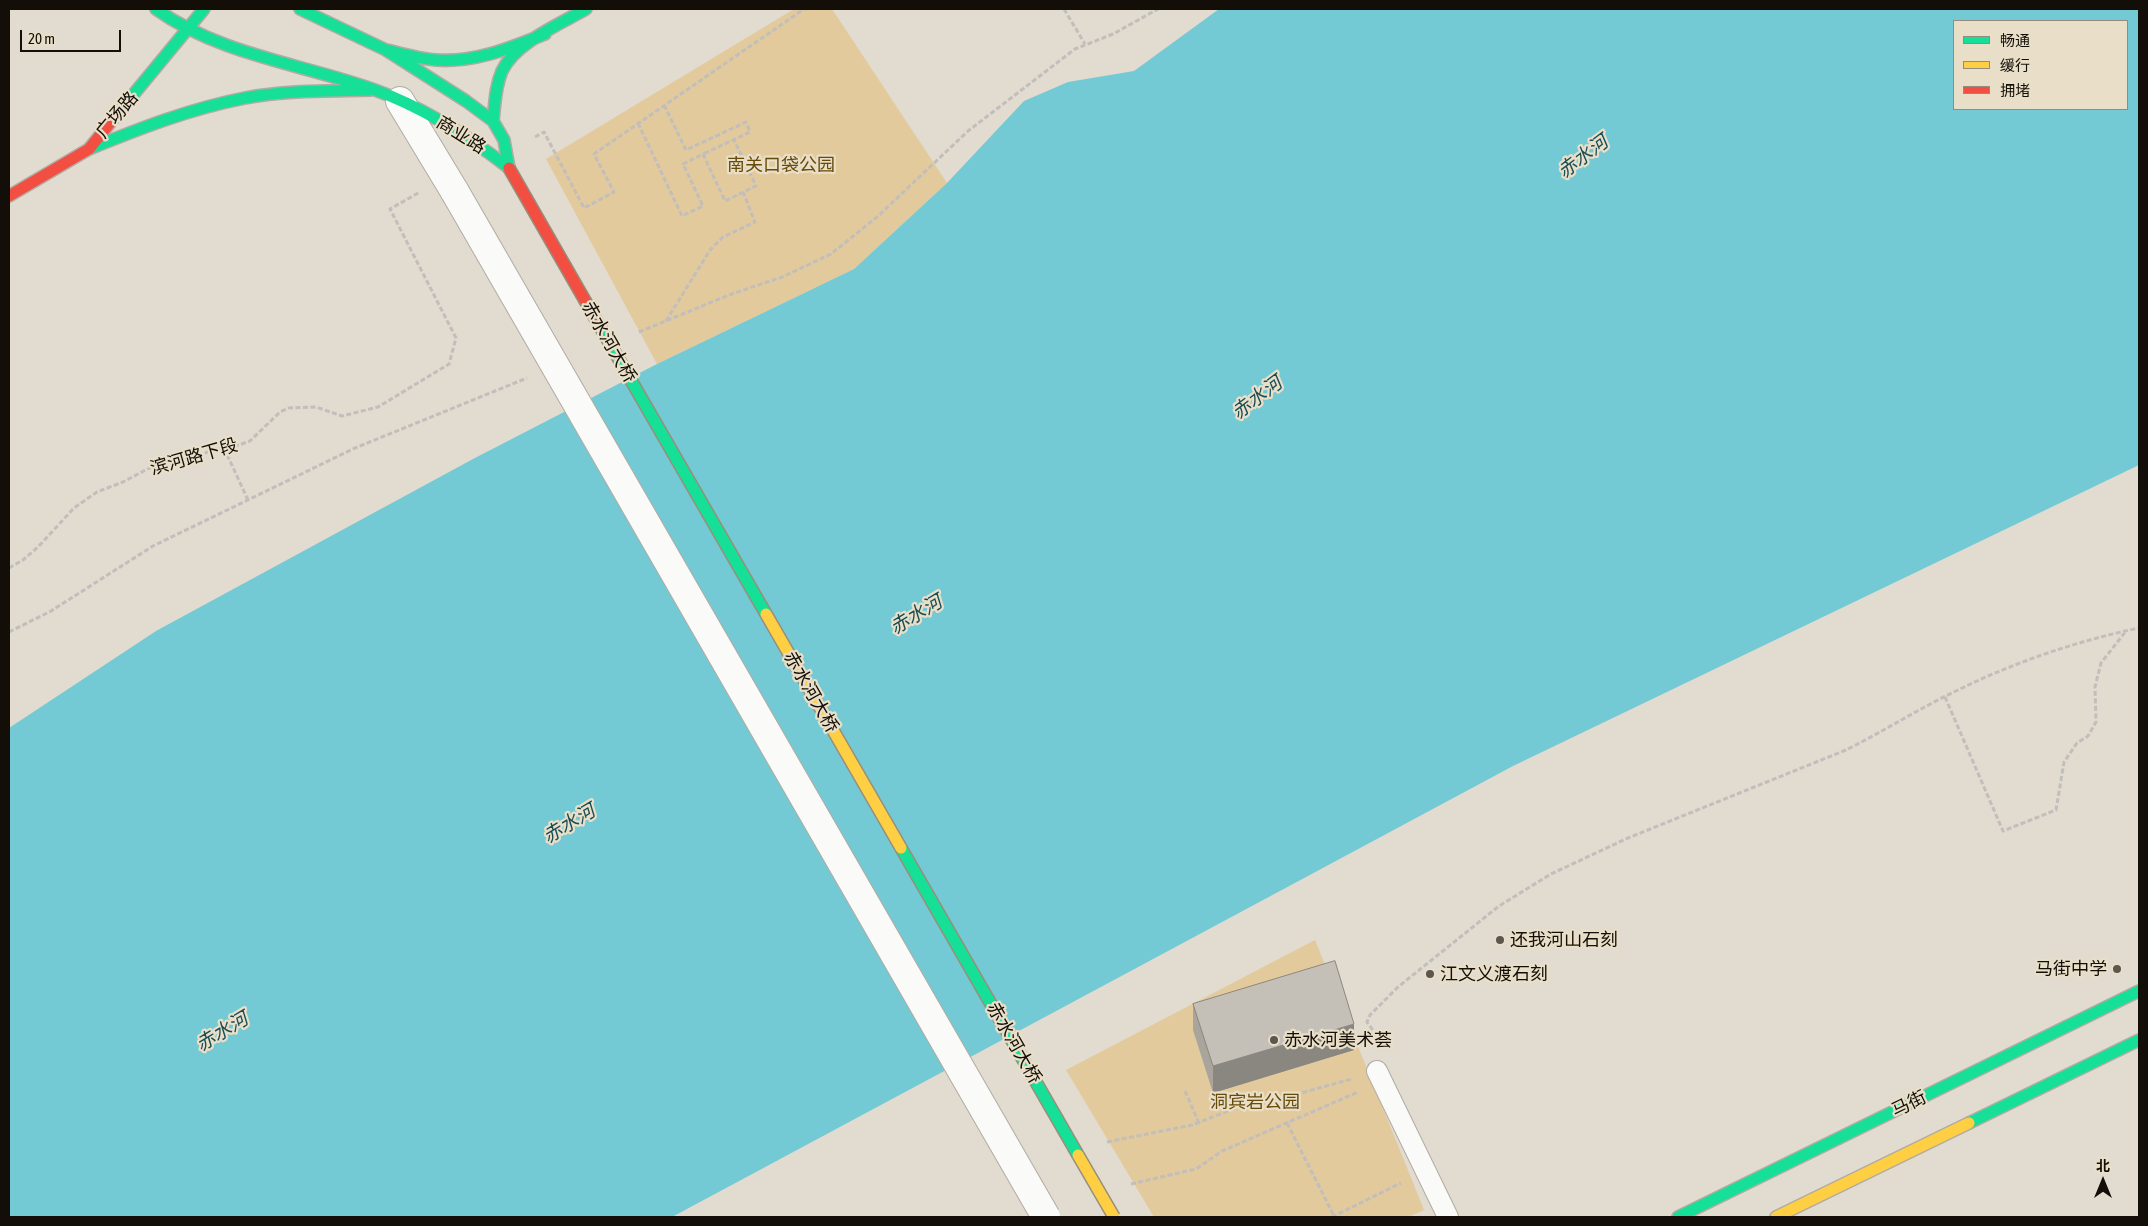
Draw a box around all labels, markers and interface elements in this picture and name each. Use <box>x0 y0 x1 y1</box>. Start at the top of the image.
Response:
scale bar <box>22 20 124 52</box>
legend <box>1953 20 2128 110</box>
text: 20 m <box>28 30 55 47</box>
text: 畅通 <box>2000 32 2030 49</box>
text: 缓行 <box>2000 57 2030 74</box>
text: 拥堵 <box>2000 82 2030 99</box>
street label: 广场路 <box>91 87 143 143</box>
street label: 商业路 <box>432 112 490 158</box>
water label: 赤水河 <box>1553 131 1613 183</box>
park label: 南关口袋公园 <box>727 154 835 176</box>
street label: 赤水河大桥 <box>577 298 641 386</box>
water label: 赤水河 <box>1227 372 1287 424</box>
street label: 滨河路下段 <box>148 434 240 480</box>
water label: 赤水河 <box>886 591 946 639</box>
street label: 赤水河大桥 <box>779 648 843 736</box>
water label: 赤水河 <box>539 800 599 848</box>
place label: 还我河山石刻 <box>1510 929 1618 951</box>
marker: 还我河山石刻 <box>1494 934 1506 946</box>
place label: 马街中学 <box>2035 958 2107 980</box>
place label: 江文义渡石刻 <box>1440 963 1548 985</box>
marker: 马街中学 <box>2111 963 2123 975</box>
marker: 江文义渡石刻 <box>1424 968 1436 980</box>
street label: 赤水河大桥 <box>982 999 1046 1087</box>
water label: 赤水河 <box>192 1008 252 1056</box>
place label: 赤水河美术荟 <box>1284 1029 1392 1051</box>
marker: 赤水河美术荟 <box>1268 1034 1280 1046</box>
street label: 马街 <box>1888 1086 1930 1122</box>
park label: 洞宾岩公园 <box>1210 1091 1300 1113</box>
north arrow <box>2078 1156 2128 1206</box>
text: 北 <box>2096 1158 2110 1174</box>

